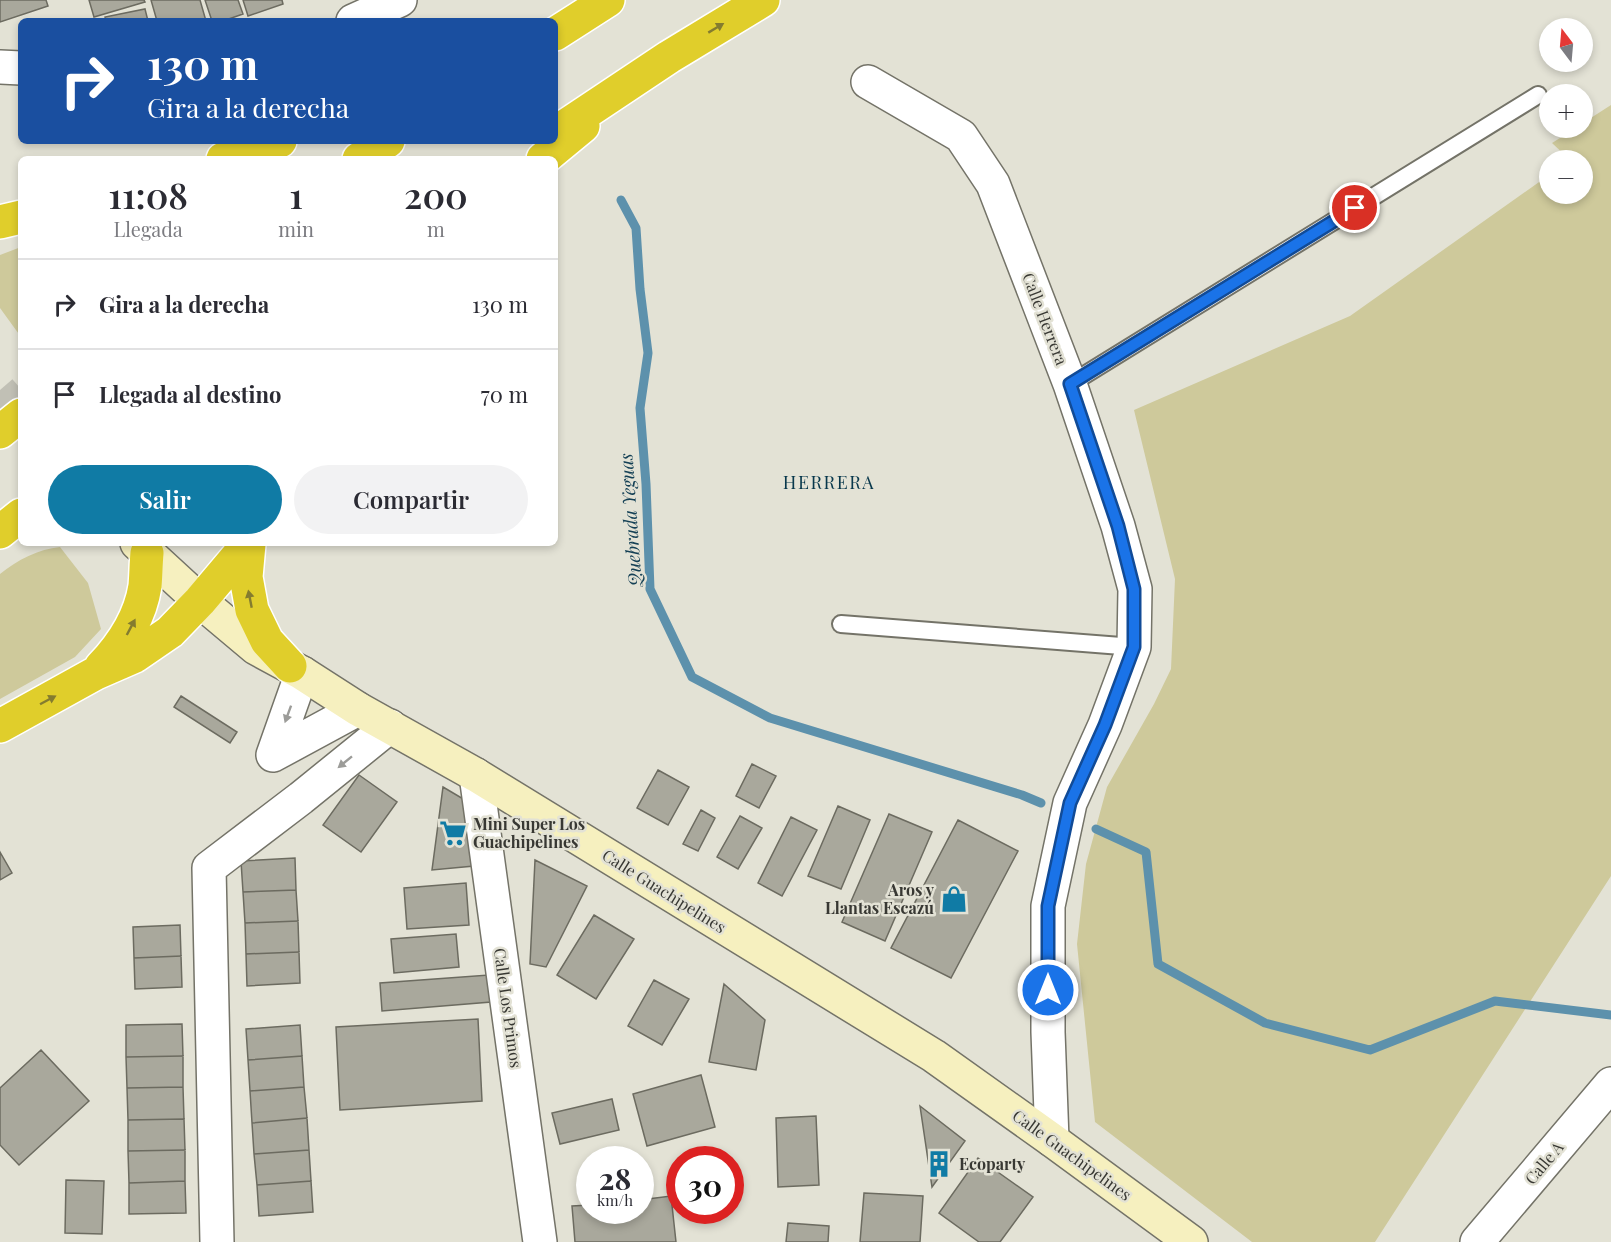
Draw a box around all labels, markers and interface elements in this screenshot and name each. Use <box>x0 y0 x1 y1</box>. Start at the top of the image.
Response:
north arrow <box>1539 18 1593 72</box>
map controls <box>1539 18 1593 204</box>
one-way arrow <box>708 23 724 34</box>
text: 130 m <box>147 35 258 91</box>
icon: right <box>48 42 126 120</box>
button: + <box>1539 84 1593 138</box>
text: Gira a la derecha <box>147 89 349 125</box>
button: − <box>1539 150 1593 204</box>
text: 11:08 <box>108 170 188 218</box>
text: 1 <box>289 170 303 218</box>
text: 200 <box>404 170 468 218</box>
pin <box>1329 182 1380 233</box>
icon: arrive <box>1338 191 1371 224</box>
text: Llegada <box>113 215 183 242</box>
text: min <box>278 215 314 242</box>
text: m <box>427 215 445 242</box>
street label: Calle Herrera <box>1018 270 1073 368</box>
icon: right <box>48 288 81 321</box>
text: Gira a la derecha <box>99 289 269 319</box>
text: 130 m <box>472 289 528 319</box>
icon: arrive <box>48 378 81 411</box>
text: Llegada al destino <box>99 379 281 409</box>
text: 70 m <box>481 379 528 409</box>
water label: Quebrada Yeguas <box>613 452 647 589</box>
button: Salir <box>48 465 282 534</box>
button: Compartir <box>294 465 528 534</box>
district label: HERRERA <box>783 470 875 494</box>
one-way arrow <box>245 589 254 608</box>
one-way arrow <box>126 618 136 635</box>
one-way arrow <box>40 695 57 705</box>
one-way arrow <box>282 705 292 723</box>
one-way arrow <box>337 756 353 769</box>
place label: Mini Super Los Guachipelines <box>473 813 585 852</box>
supermarket icon: Mini Super Los Guachipelines <box>438 818 468 848</box>
street label: Calle Guachipelines <box>599 844 730 937</box>
place label: Aros y Llantas Escazú <box>825 879 935 918</box>
shop icon: Aros y Llantas Escazú <box>939 884 969 914</box>
street label: Calle Los Primos <box>490 947 527 1069</box>
position arrow <box>1016 958 1080 1022</box>
street label: Calle Guachipelines <box>1009 1104 1136 1205</box>
street label: Calle A <box>1520 1136 1568 1188</box>
speed limit sign: 30 <box>666 1146 744 1224</box>
building icon: Ecoparty <box>924 1149 954 1179</box>
place label: Ecoparty <box>959 1153 1026 1174</box>
text: 28 <box>599 1158 631 1198</box>
text: km/h <box>597 1190 633 1210</box>

